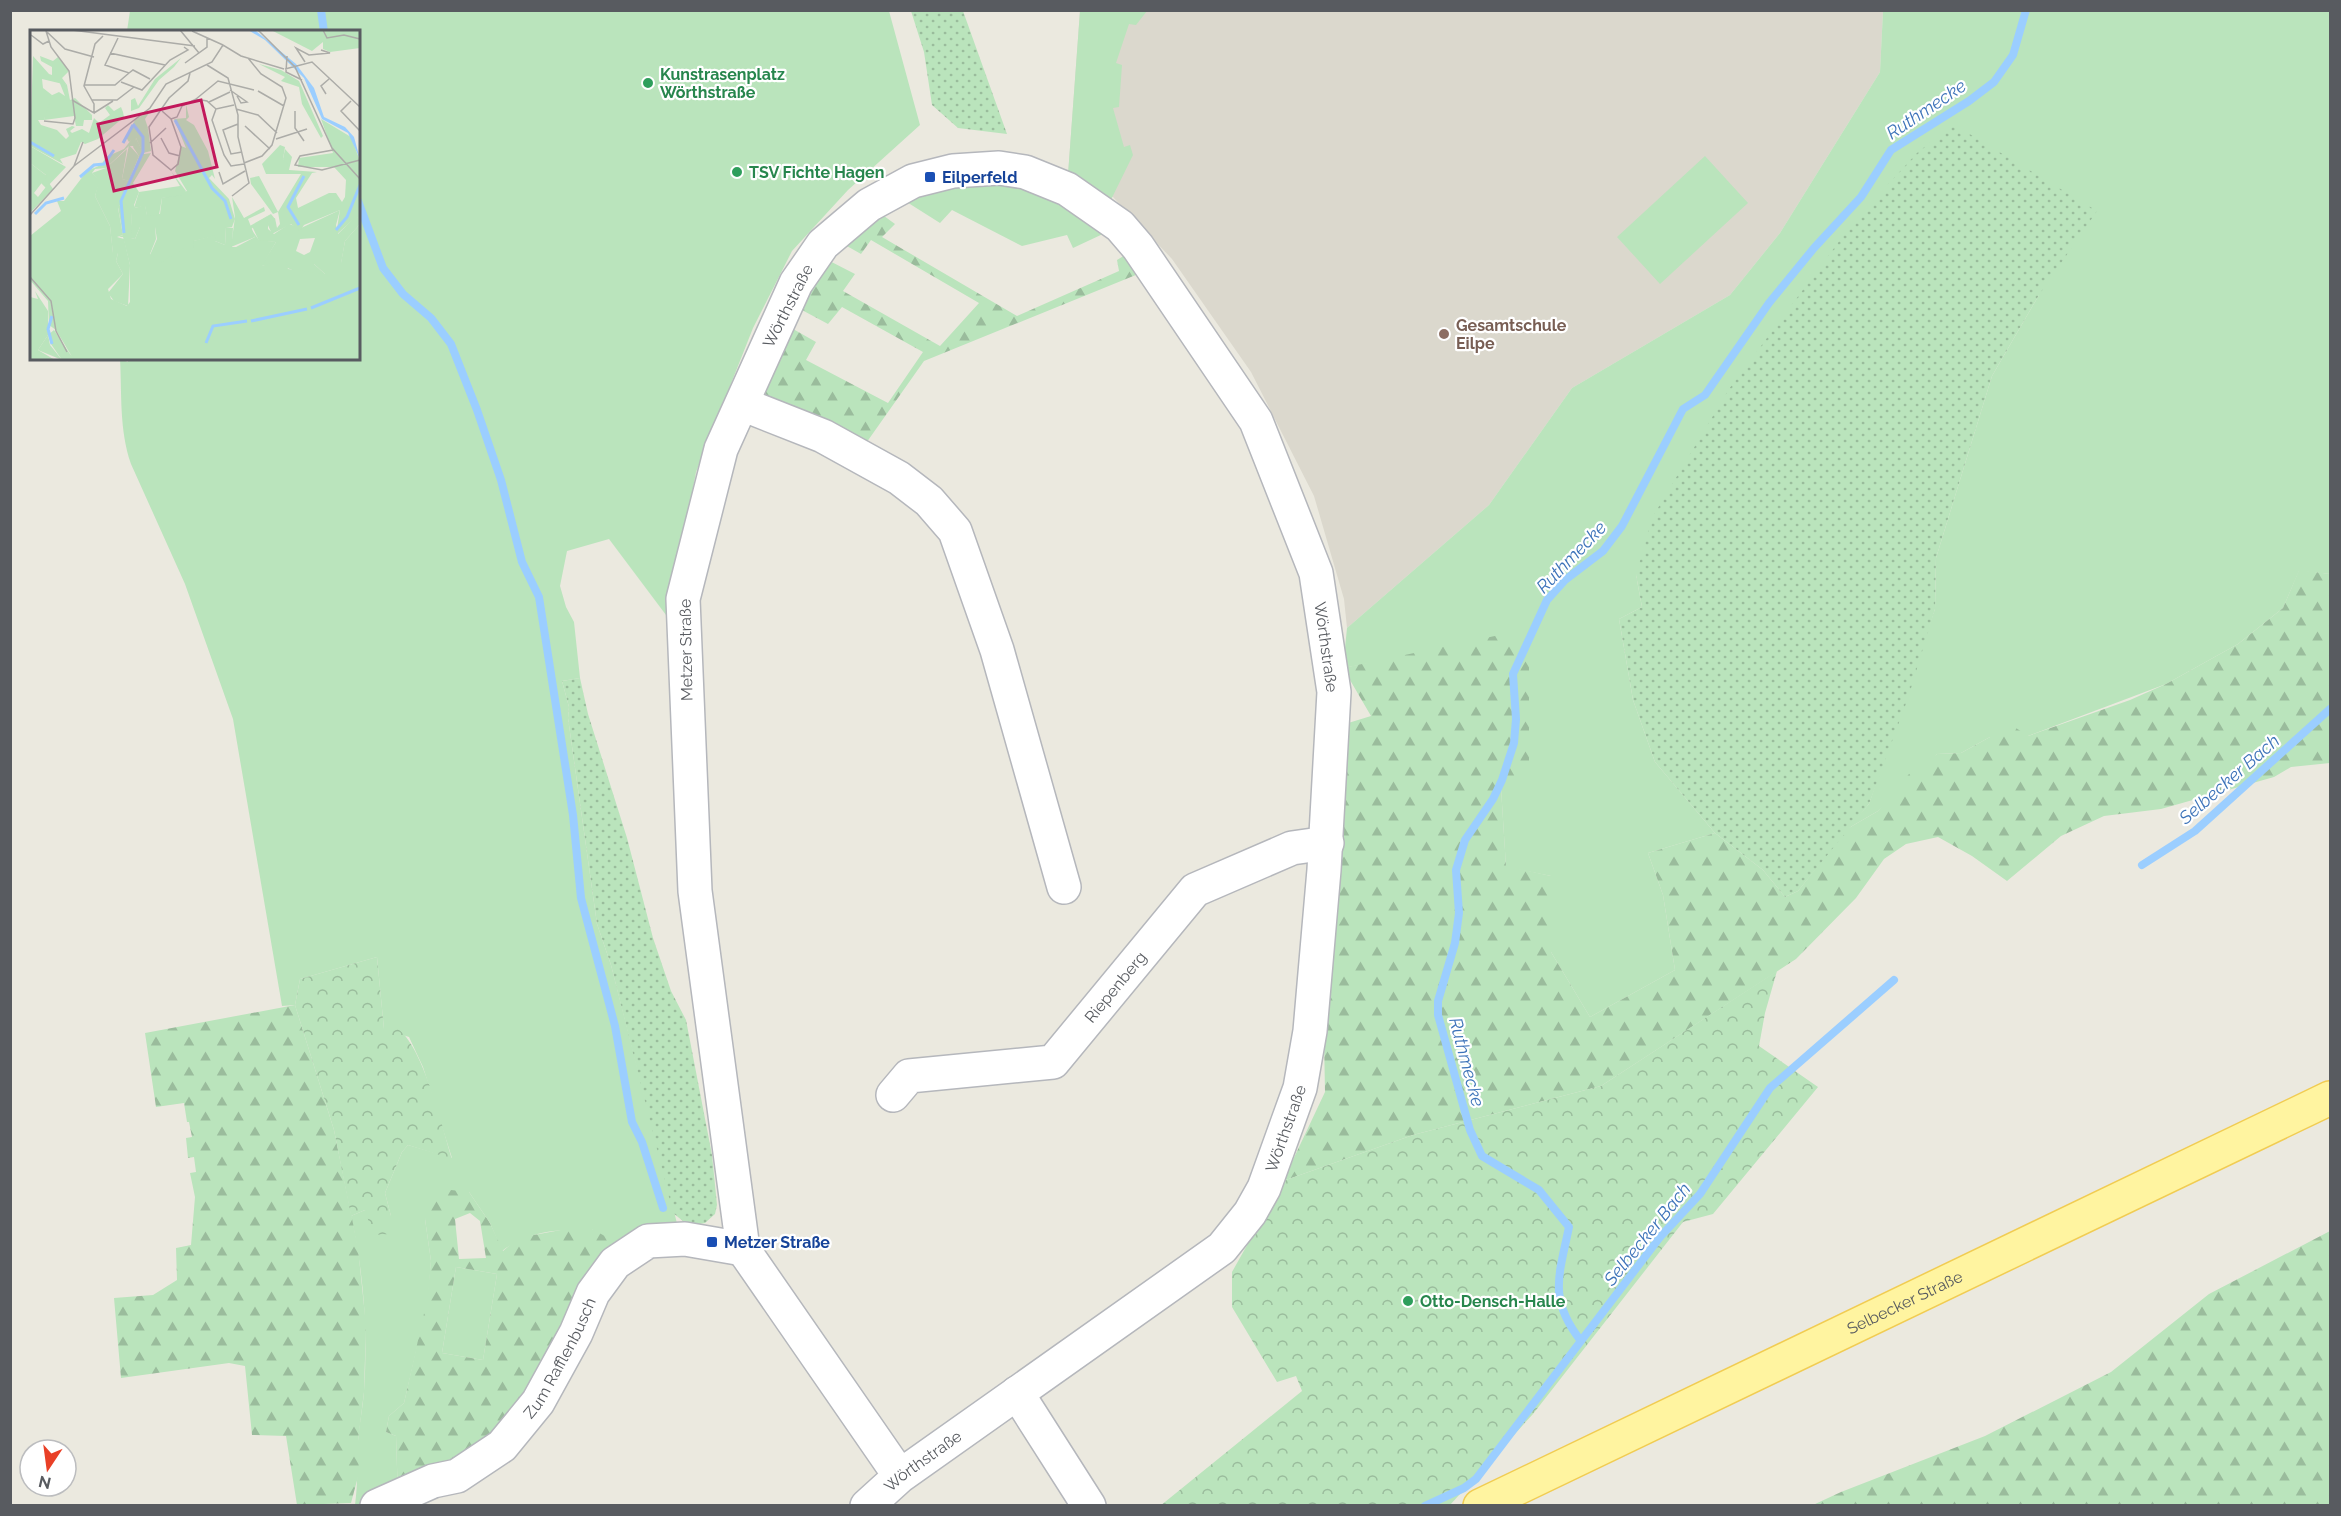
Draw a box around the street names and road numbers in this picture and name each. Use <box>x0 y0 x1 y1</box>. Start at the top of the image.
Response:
street label: Wörthstraße <box>759 261 817 351</box>
street label: Metzer Straße <box>676 599 696 701</box>
street label: Wörthstraße <box>1310 601 1342 693</box>
street label: Riepenberg <box>1080 947 1150 1026</box>
street label: Wörthstraße <box>1261 1082 1310 1174</box>
street label: Selbecker Straße <box>1844 1266 1965 1338</box>
street label: Zum Rafflenbusch <box>519 1295 599 1422</box>
street label: Wörthstraße <box>880 1426 965 1495</box>

